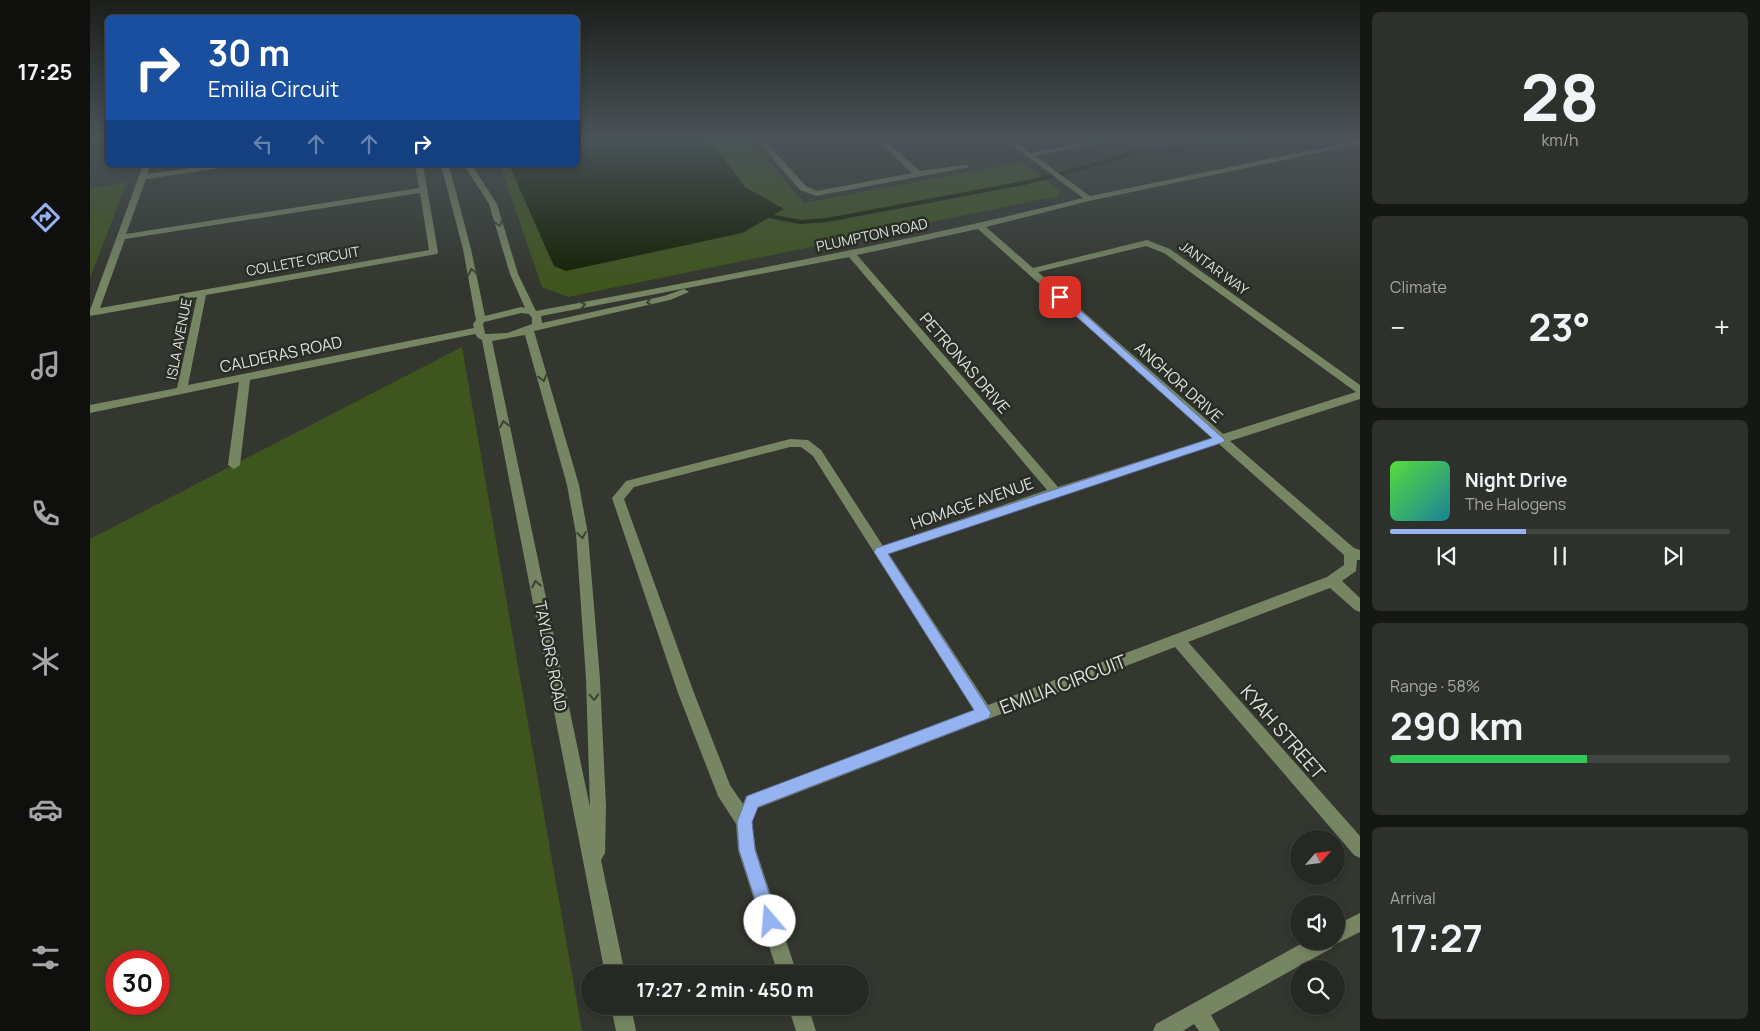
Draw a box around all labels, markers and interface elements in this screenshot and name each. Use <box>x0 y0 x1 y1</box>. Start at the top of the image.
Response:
text: 30 m <box>208 29 290 77</box>
icon: right <box>125 35 190 100</box>
text: 28 <box>1521 52 1599 141</box>
text: 17:25 <box>18 57 72 87</box>
text: Emilia Circuit <box>208 74 339 104</box>
text: km/h <box>1541 129 1579 151</box>
icon: left <box>249 130 277 158</box>
icon: ahead <box>302 130 330 158</box>
icon: ahead <box>355 130 383 158</box>
icon: right <box>408 130 436 158</box>
icon: directions <box>28 200 63 235</box>
street label: PLUMPTON ROAD <box>814 213 929 256</box>
one-way arrow <box>494 218 504 227</box>
street label: JANTAR WAY <box>1176 236 1253 299</box>
street label: COLLETE CIRCUIT <box>245 241 362 280</box>
one-way arrow <box>467 268 478 277</box>
pin <box>1039 276 1081 318</box>
text: Climate <box>1390 276 1447 298</box>
icon: arrive <box>1046 283 1074 311</box>
one-way arrow <box>645 296 654 307</box>
street label: ISLA AVENUE <box>161 297 196 381</box>
one-way arrow <box>578 300 587 310</box>
text: 23° <box>1529 300 1590 352</box>
street label: PETRONAS DRIVE <box>915 308 1015 418</box>
text: − <box>1390 308 1405 346</box>
text: + <box>1714 308 1730 346</box>
street label: CALDERAS ROAD <box>218 330 344 378</box>
street label: ANGHOR DRIVE <box>1130 337 1228 427</box>
icon: music <box>28 348 63 383</box>
one-way arrow <box>537 373 547 381</box>
one-way arrow <box>500 420 510 429</box>
text: Night Drive <box>1465 467 1567 493</box>
street label: HOMAGE AVENUE <box>908 472 1036 534</box>
text: The Halogens <box>1465 493 1566 515</box>
icon: phone <box>28 496 63 531</box>
one-way arrow <box>576 531 587 539</box>
icon: previous <box>1433 542 1461 570</box>
icon: pause <box>1546 542 1574 570</box>
icon: next <box>1659 542 1687 570</box>
one-way arrow <box>532 579 542 588</box>
street label: TAYLORS ROAD <box>530 599 573 713</box>
icon: climate <box>28 644 63 679</box>
street label: EMILIA CIRCUIT <box>996 648 1131 720</box>
text: Range · 58% <box>1390 675 1480 697</box>
street label: KYAH STREET <box>1235 679 1332 785</box>
one-way arrow <box>588 693 599 701</box>
text: 290 km <box>1390 699 1523 751</box>
icon: car <box>28 792 63 827</box>
north arrow <box>1290 830 1345 885</box>
map controls <box>1290 830 1345 1015</box>
text: Arrival <box>1390 887 1436 909</box>
position arrow <box>743 894 795 946</box>
button: sound <box>1290 895 1345 950</box>
text: 17:27 <box>1390 911 1483 963</box>
icon: filters <box>28 940 63 975</box>
speed limit sign: 30 <box>105 950 170 1015</box>
button: search <box>1290 960 1345 1015</box>
text: 17:27 · 2 min · 450 m <box>636 977 814 1003</box>

